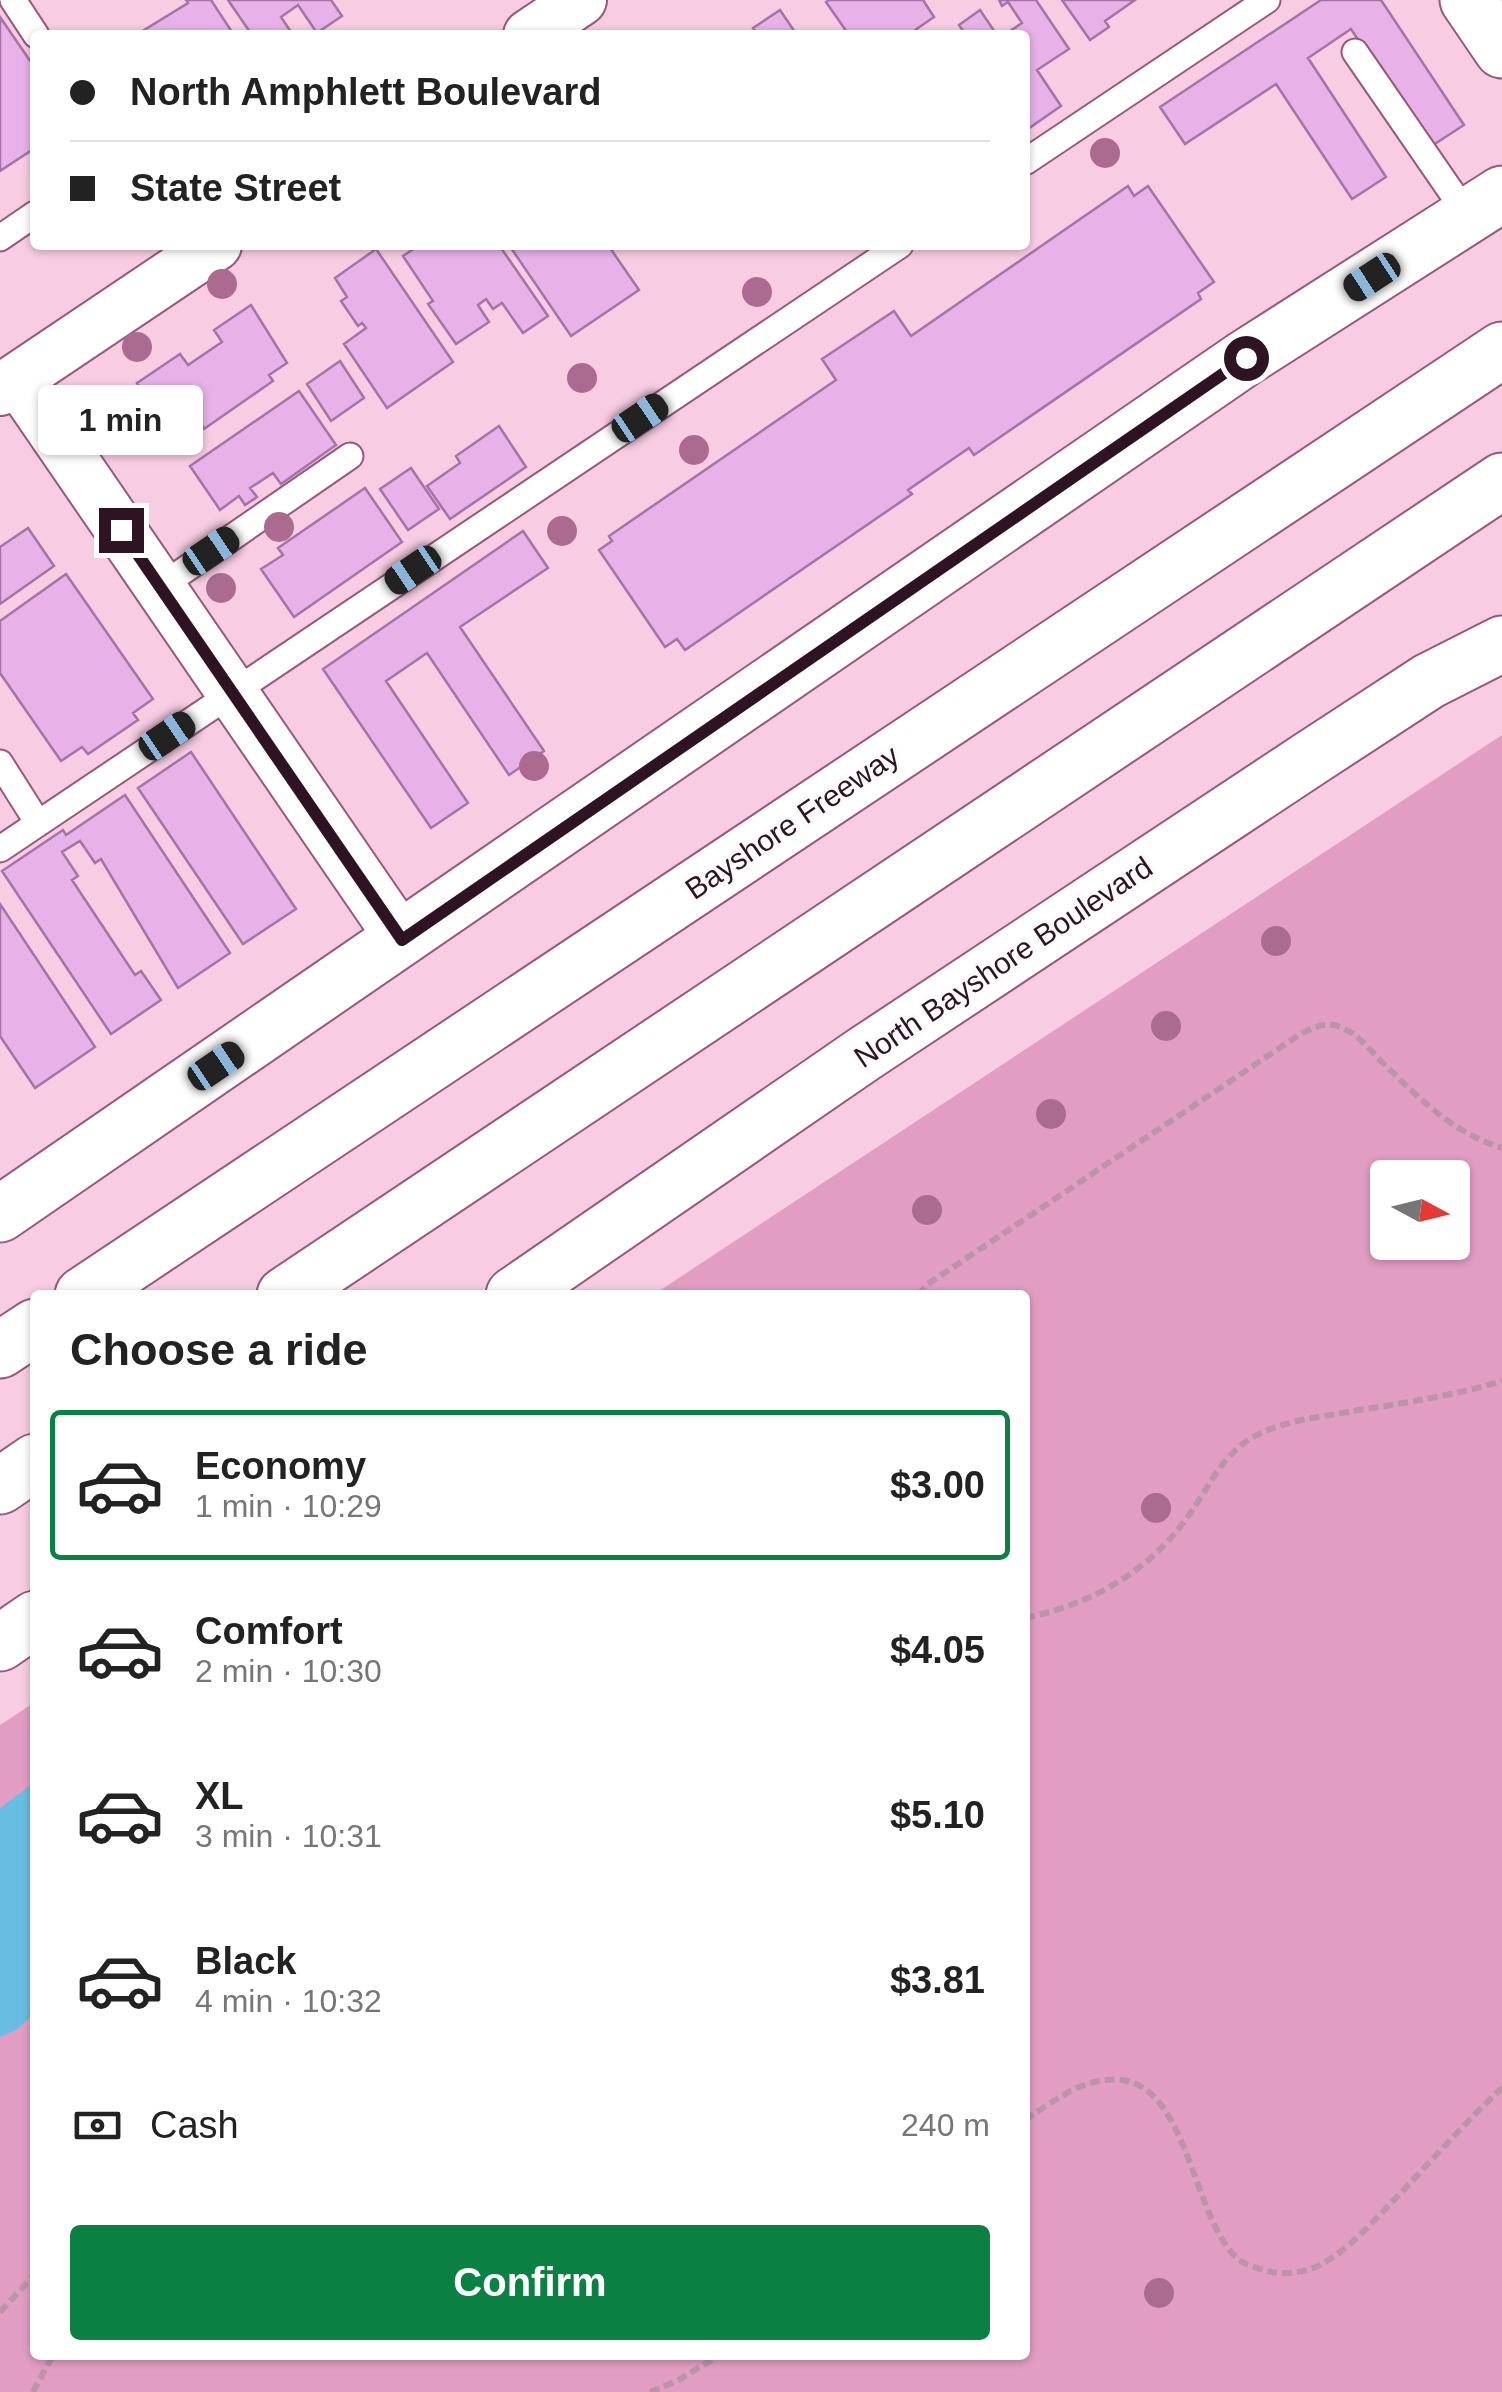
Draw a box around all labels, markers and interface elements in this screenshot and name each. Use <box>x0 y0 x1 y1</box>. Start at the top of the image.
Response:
text: North Amphlett Boulevard <box>130 71 602 113</box>
text: State Street <box>130 167 341 209</box>
car <box>1339 248 1405 306</box>
route start <box>1224 336 1269 381</box>
callout: 1 min <box>38 385 204 455</box>
car <box>607 389 673 447</box>
text: 1 min <box>79 402 162 438</box>
route end <box>99 508 144 553</box>
car <box>178 522 244 580</box>
car <box>380 541 446 599</box>
car <box>134 707 200 765</box>
street label: Bayshore Freeway <box>679 738 905 906</box>
street label: North Bayshore Boulevard <box>848 850 1158 1074</box>
car <box>183 1037 249 1095</box>
north arrow <box>1370 1160 1470 1260</box>
map controls <box>1370 1160 1470 1260</box>
text: Choose a ride <box>70 1324 368 1375</box>
icon: car <box>75 1440 165 1530</box>
text: Economy <box>195 1445 366 1487</box>
text: $3.00 <box>890 1464 985 1506</box>
text: 1 min · 10:29 <box>195 1488 382 1524</box>
icon: car <box>75 1605 165 1695</box>
text: Comfort <box>195 1610 343 1652</box>
text: $4.05 <box>890 1629 985 1671</box>
text: 2 min · 10:30 <box>195 1653 382 1689</box>
icon: car <box>75 1770 165 1860</box>
text: XL <box>195 1775 244 1817</box>
text: $5.10 <box>890 1794 985 1836</box>
text: 3 min · 10:31 <box>195 1818 382 1854</box>
icon: car <box>75 1935 165 2025</box>
text: Black <box>195 1940 296 1982</box>
text: $3.81 <box>890 1959 985 2001</box>
text: 4 min · 10:32 <box>195 1983 382 2019</box>
icon: cash <box>70 2098 125 2153</box>
text: Cash <box>150 2104 239 2146</box>
text: 240 m <box>901 2107 990 2143</box>
button: Confirm <box>70 2225 990 2340</box>

